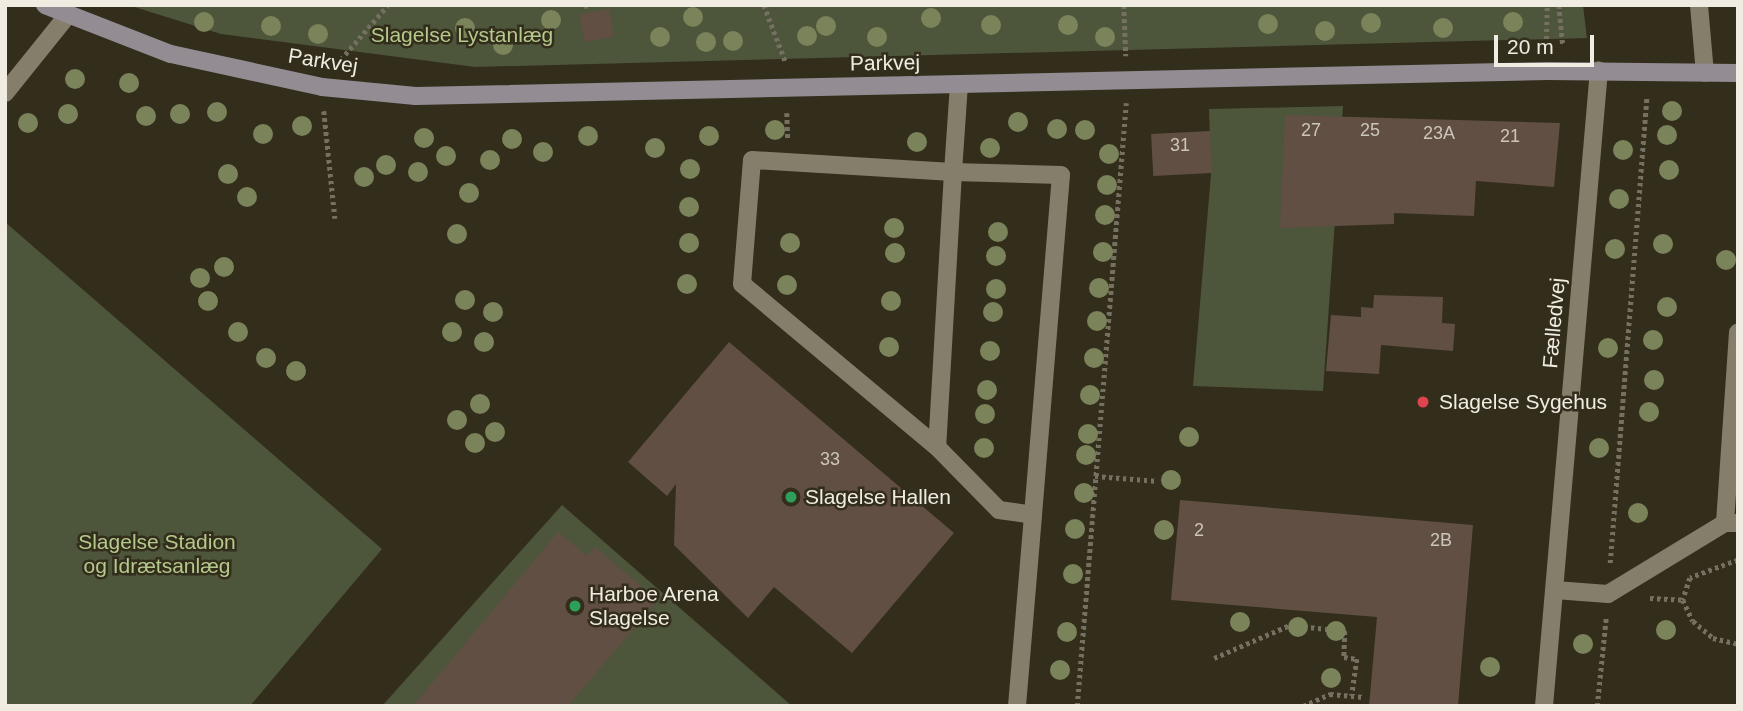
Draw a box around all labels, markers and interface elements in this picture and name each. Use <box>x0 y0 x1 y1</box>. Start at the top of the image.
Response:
scale bar <box>1498 21 1598 65</box>
park label: Slagelse Lystanlæg <box>371 22 553 48</box>
text: 20 m <box>1507 35 1554 58</box>
street label: Parkvej <box>286 43 360 79</box>
street label: Parkvej <box>850 50 920 76</box>
house number: 27 <box>1301 119 1321 141</box>
house number: 25 <box>1360 119 1380 141</box>
house number: 23A <box>1423 122 1455 144</box>
house number: 21 <box>1500 125 1520 147</box>
house number: 31 <box>1170 134 1190 156</box>
street label: Fælledvej <box>1537 277 1571 369</box>
place label: Slagelse Sygehus <box>1439 389 1607 415</box>
marker: Slagelse Sygehus <box>1413 392 1433 412</box>
house number: 33 <box>820 448 840 470</box>
place label: Slagelse Hallen <box>805 484 951 510</box>
marker: Slagelse Hallen <box>783 489 799 505</box>
house number: 2 <box>1194 519 1204 541</box>
park label: Slagelse Stadion og Idrætsanlæg <box>78 529 236 579</box>
house number: 2B <box>1430 529 1452 551</box>
place label: Harboe Arena Slagelse <box>589 581 720 631</box>
marker: Harboe Arena Slagelse <box>567 598 583 614</box>

